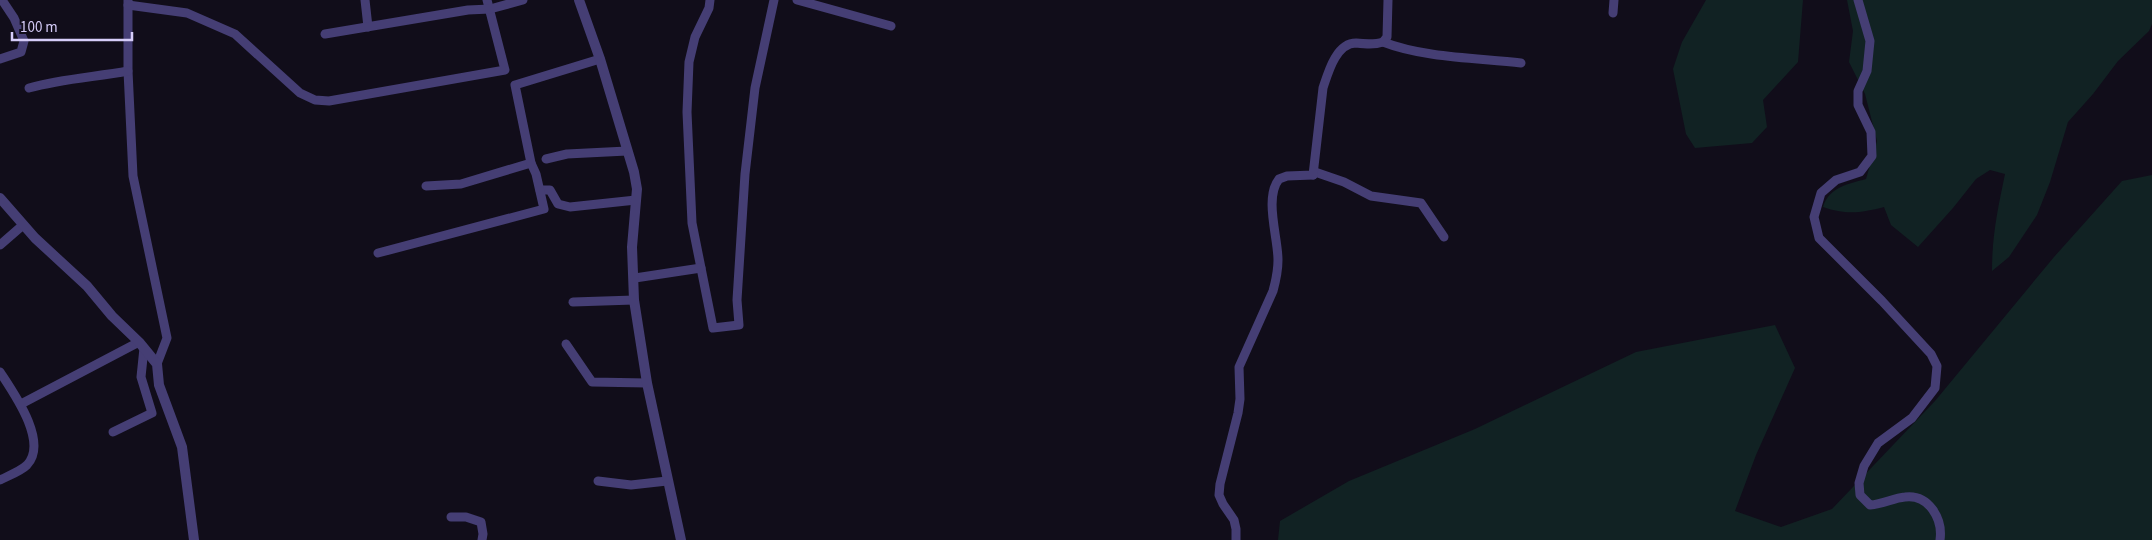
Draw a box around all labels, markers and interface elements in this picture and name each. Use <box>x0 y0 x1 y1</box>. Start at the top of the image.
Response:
scale bar <box>12 10 132 42</box>
text: 100 m <box>20 17 58 38</box>

